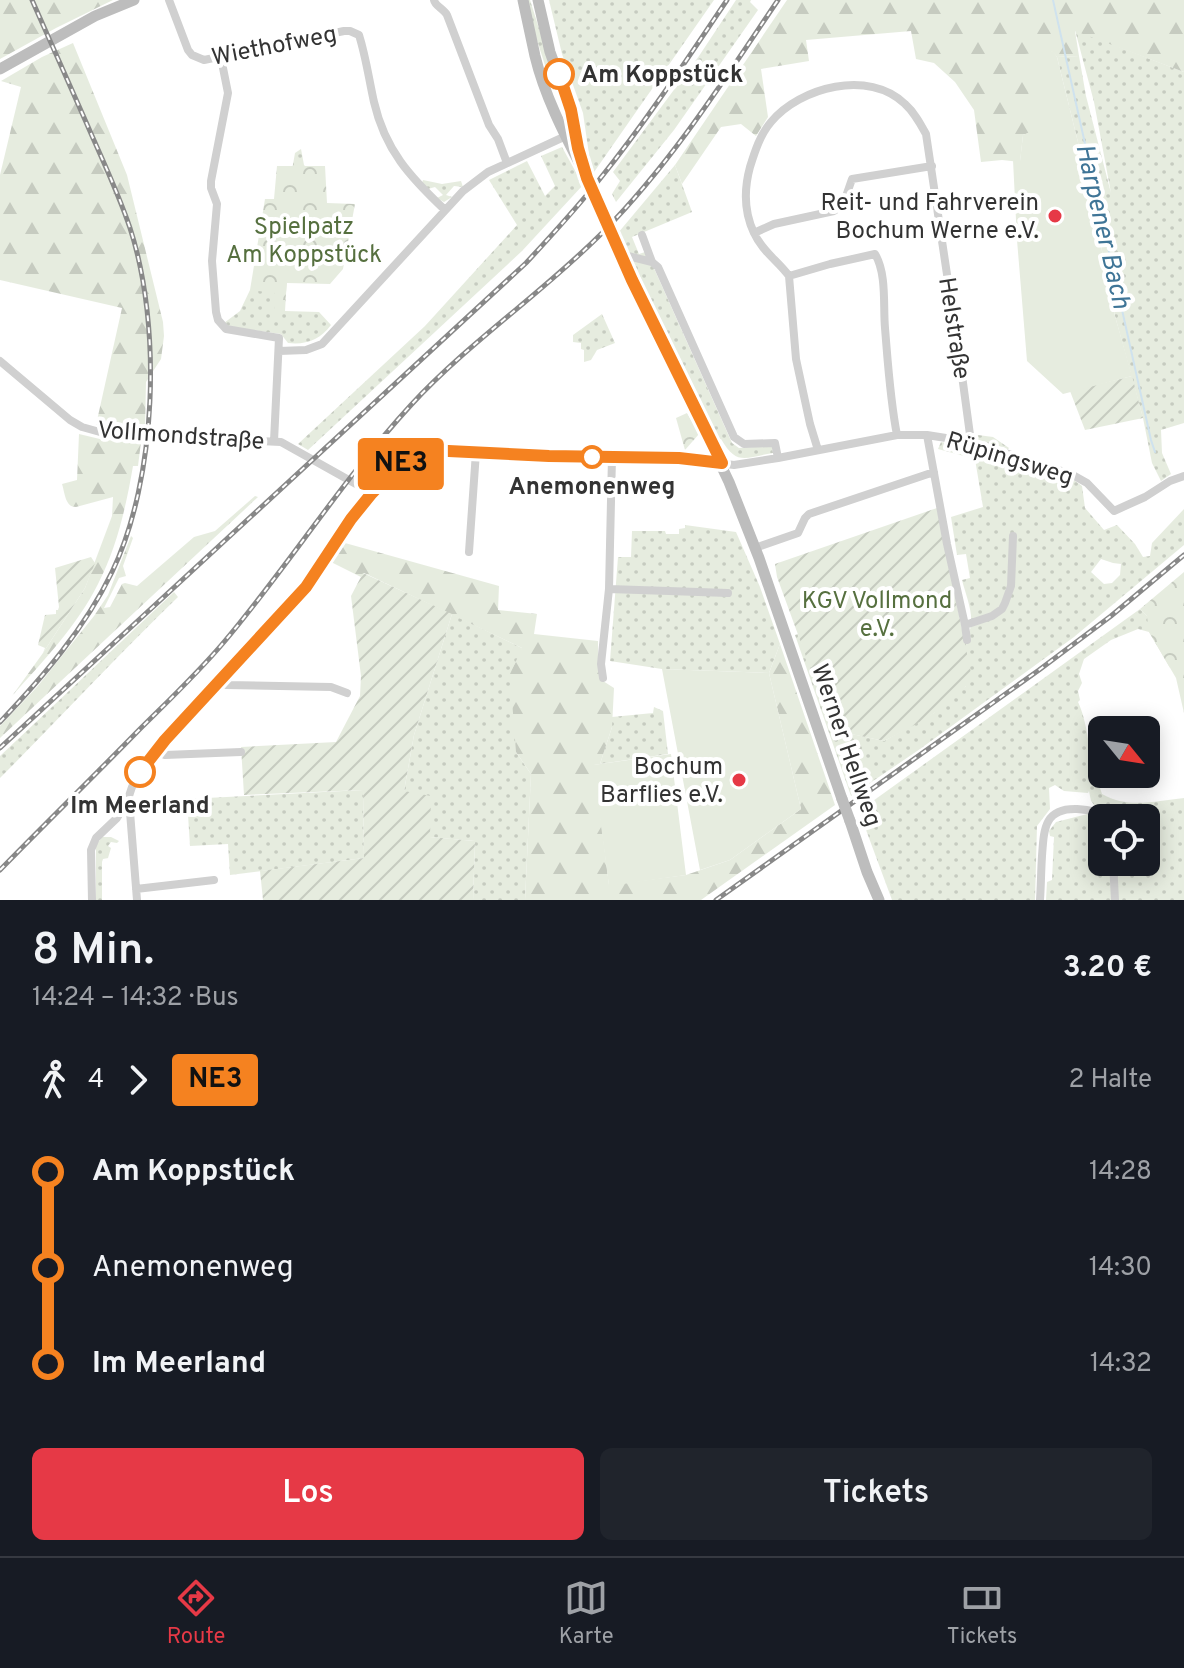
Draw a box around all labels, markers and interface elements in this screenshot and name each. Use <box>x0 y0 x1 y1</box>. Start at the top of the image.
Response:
street label: Wiethofweg <box>209 20 339 74</box>
marker: Am Koppstück <box>544 59 574 89</box>
place label: Am Koppstück <box>581 61 743 91</box>
water label: Harpener Bach <box>1067 141 1137 312</box>
place label: Reit- und Fahrverein Bochum Werne e.V. <box>821 189 1039 247</box>
marker: Reit- und Fahrverein Bochum Werne e.V. <box>1046 207 1064 225</box>
park label: Spielpatz Am Koppstück <box>226 213 382 271</box>
street label: Helstraße <box>930 275 976 381</box>
street label: Vollmondstraße <box>96 416 265 458</box>
street label: Rüpingsweg <box>942 426 1077 493</box>
line badge: NE3 <box>355 438 447 490</box>
text: NE3 <box>374 446 428 482</box>
marker: Anemonenweg <box>581 446 603 468</box>
place label: Anemonenweg <box>509 473 675 503</box>
park label: KGV Vollmond e.V. <box>802 587 952 645</box>
street label: Werner Hellweg <box>803 660 887 831</box>
north arrow <box>1088 716 1160 788</box>
map controls <box>1088 716 1160 876</box>
place label: Bochum Barflies e.V. <box>600 753 723 811</box>
marker: Im Meerland <box>125 757 155 787</box>
marker: Bochum Barflies e.V. <box>730 771 748 789</box>
place label: Im Meerland <box>70 792 210 822</box>
button: locate <box>1088 804 1160 876</box>
text: 8 Min. <box>32 924 154 980</box>
text: 3.20 € <box>1063 950 1152 987</box>
text: 14:24 – 14:32 · Bus <box>32 982 239 1015</box>
icon: walk <box>32 1058 76 1102</box>
icon: forward <box>116 1058 160 1102</box>
text: NE3 <box>188 1062 242 1098</box>
text: 4 <box>88 1064 104 1097</box>
text: 2 Halte <box>1069 1064 1152 1097</box>
text: Am Koppstück <box>92 1154 295 1191</box>
text: 14:28 <box>1089 1156 1152 1189</box>
text: Anemonenweg <box>92 1250 294 1287</box>
text: 14:30 <box>1089 1252 1152 1285</box>
text: Im Meerland <box>92 1346 266 1383</box>
text: 14:32 <box>1090 1348 1152 1381</box>
button: Los <box>32 1448 584 1540</box>
button: Tickets <box>600 1448 1152 1540</box>
tab: Route <box>167 1576 225 1651</box>
tab: Karte <box>559 1576 614 1651</box>
tab: Tickets <box>947 1576 1017 1651</box>

